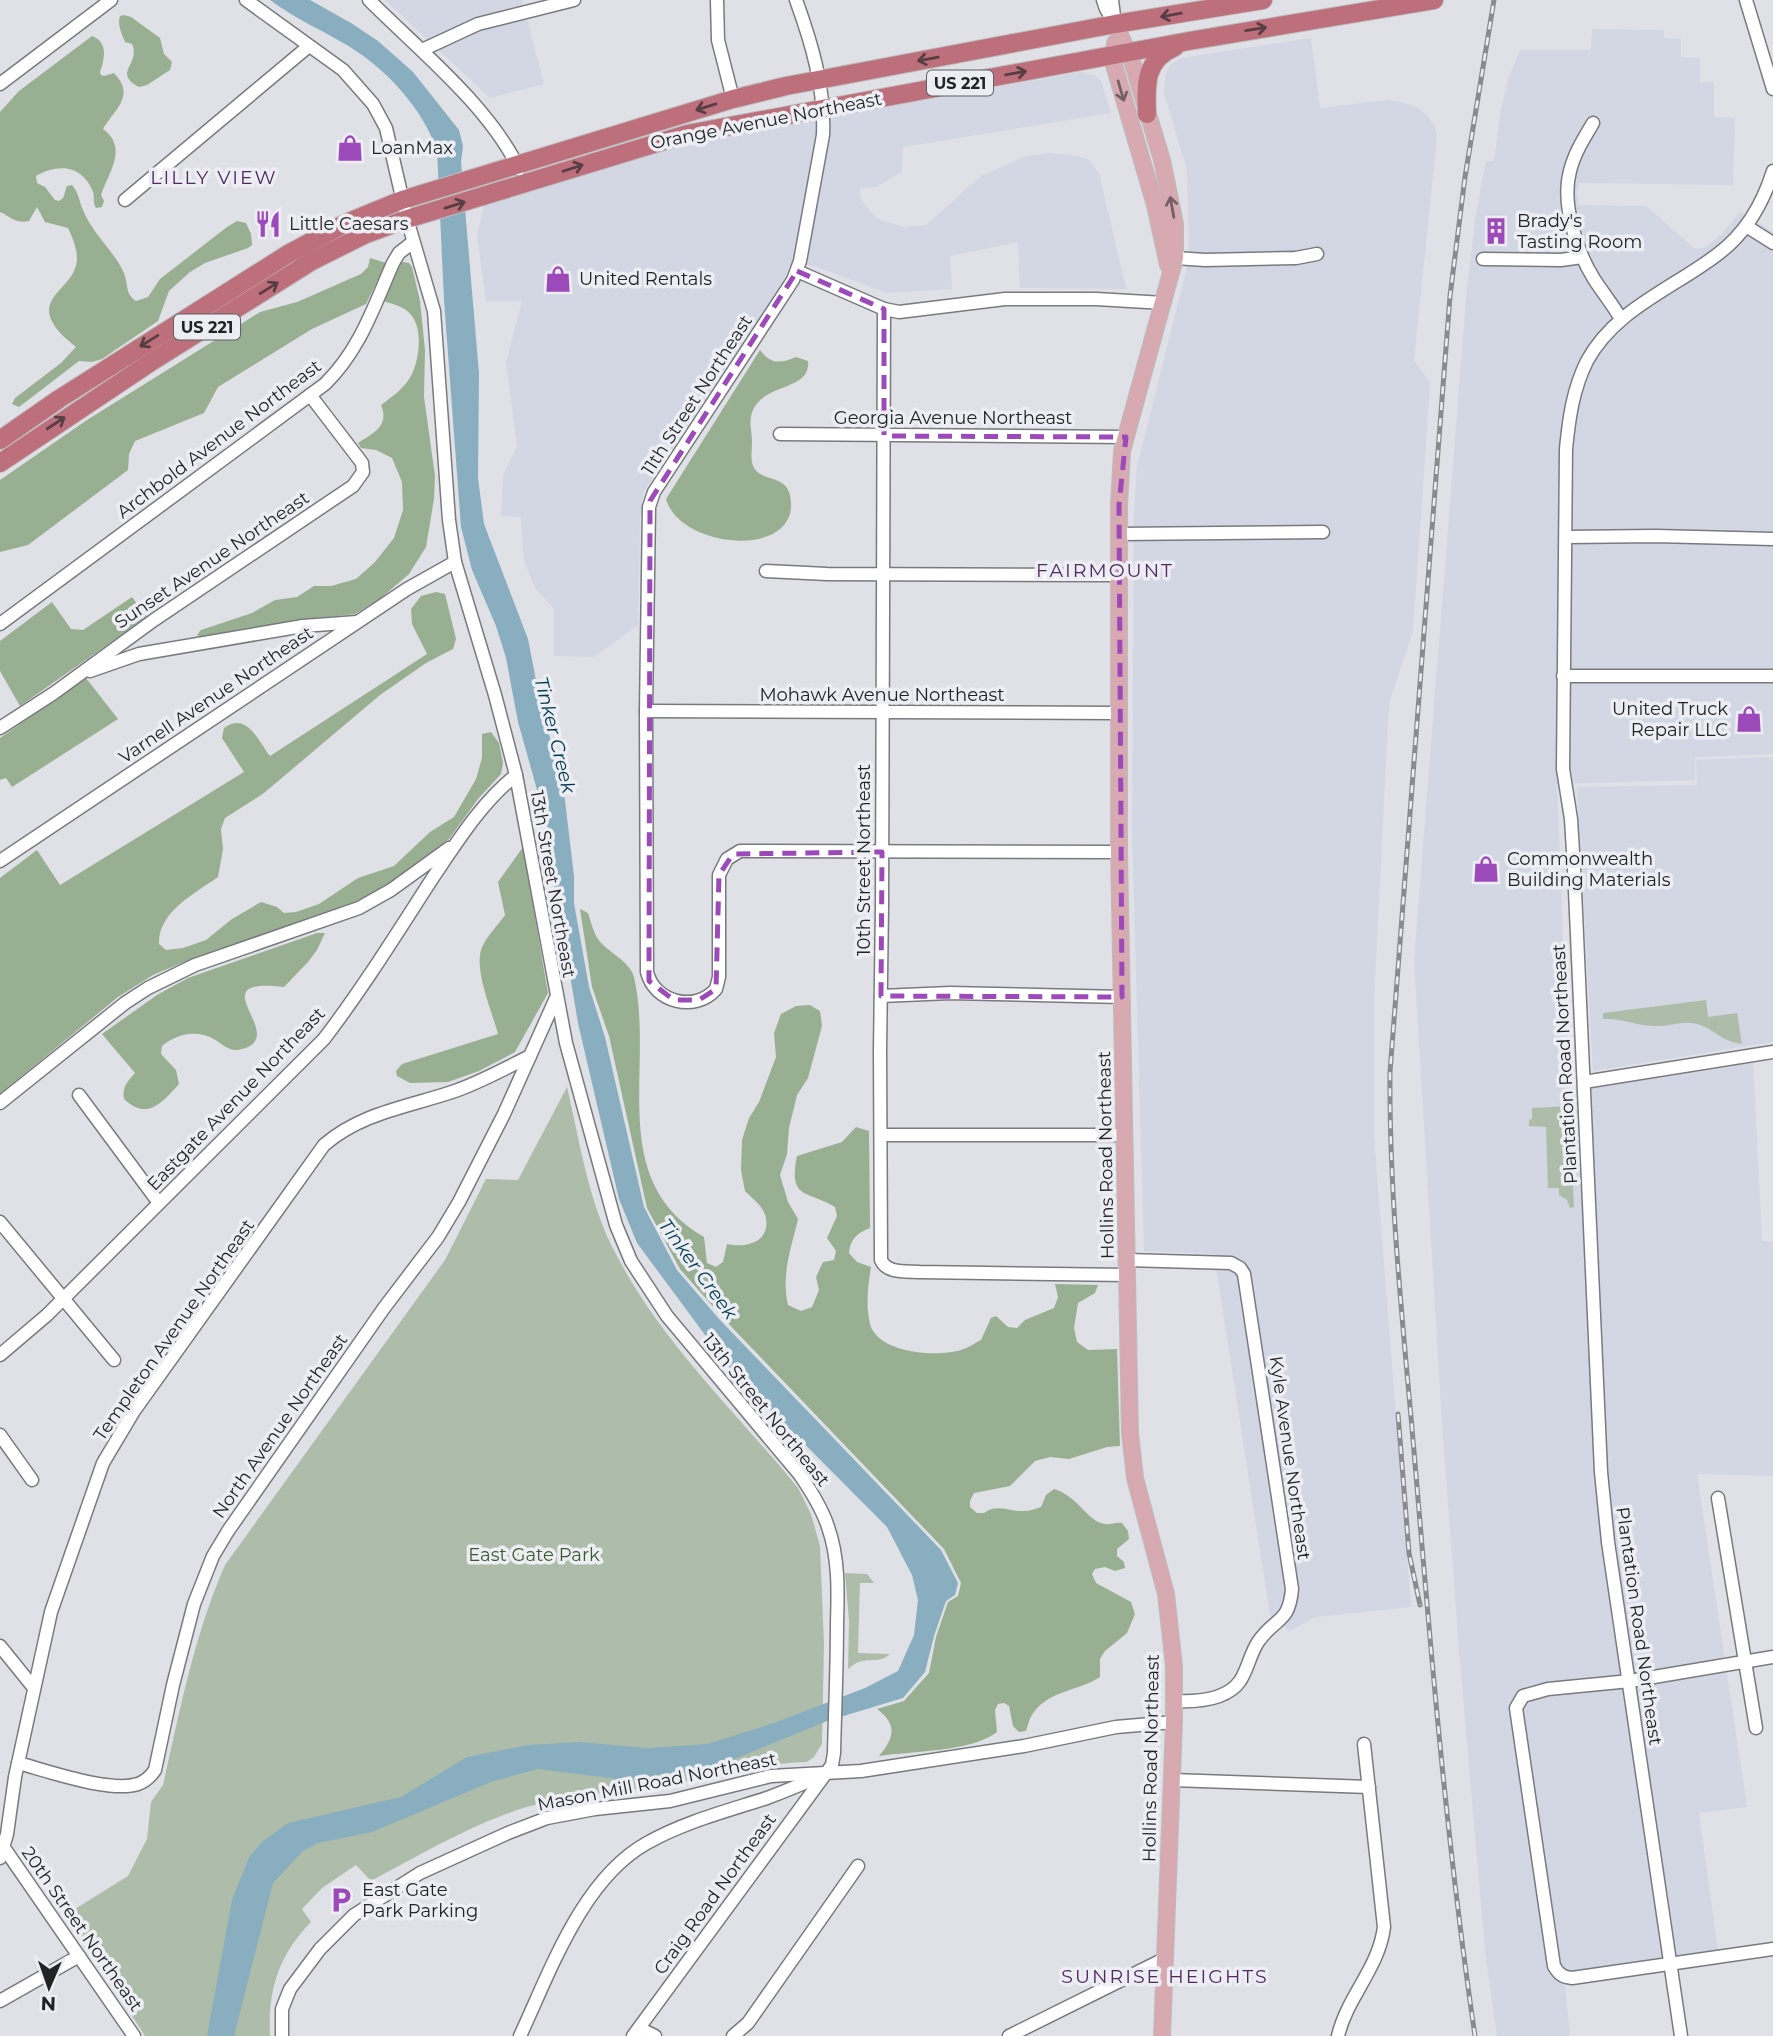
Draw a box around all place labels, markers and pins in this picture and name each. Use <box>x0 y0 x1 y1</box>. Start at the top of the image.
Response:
shop icon: LoanMax <box>335 133 365 163</box>
place label: LoanMax <box>371 137 453 159</box>
restaurant icon: Little Caesars <box>253 209 283 239</box>
place label: Brady's Tasting Room <box>1517 210 1642 253</box>
place label: Little Caesars <box>289 213 409 235</box>
building icon: Brady's Tasting Room <box>1481 216 1511 246</box>
shop icon: United Rentals <box>543 264 573 294</box>
place label: United Rentals <box>579 268 712 290</box>
place label: United Truck Repair LLC <box>1612 698 1728 741</box>
shop icon: United Truck Repair LLC <box>1734 704 1764 734</box>
place label: Commonwealth Building Materials <box>1507 848 1671 891</box>
shop icon: Commonwealth Building Materials <box>1471 854 1501 884</box>
place label: East Gate Park Parking <box>362 1879 478 1922</box>
parking icon: East Gate Park Parking <box>326 1885 356 1915</box>

